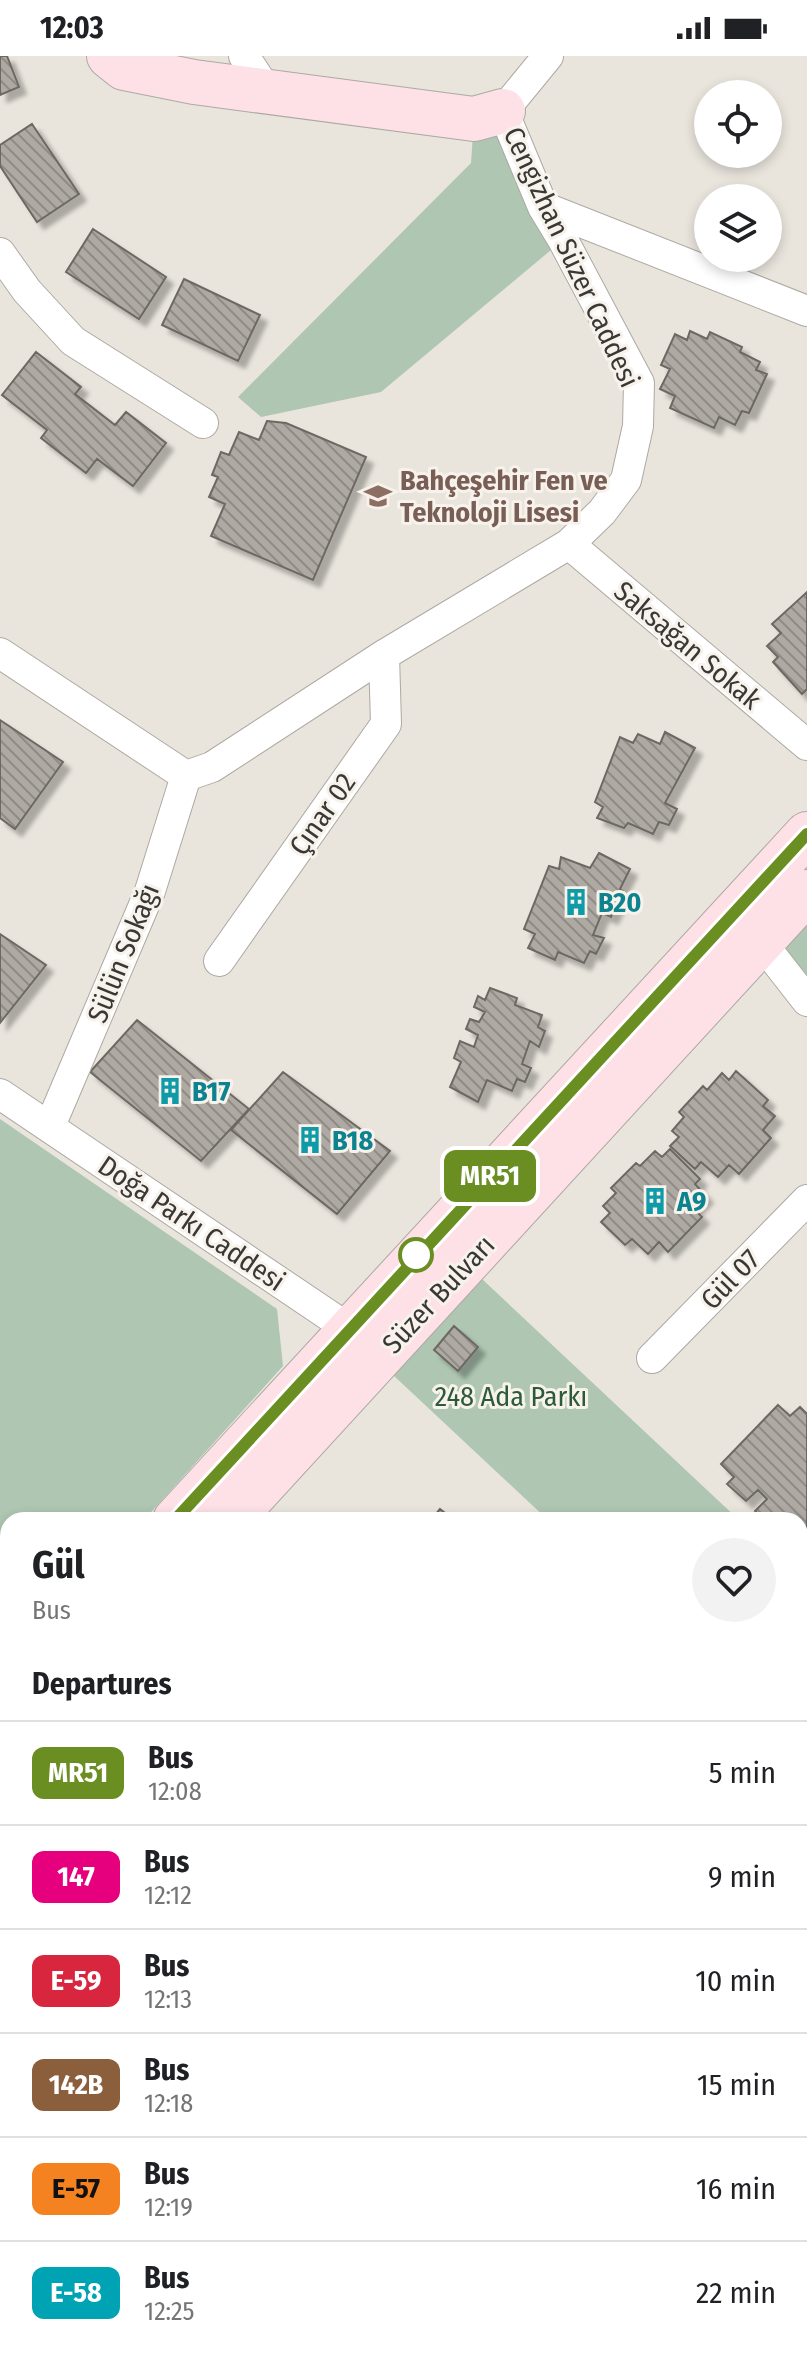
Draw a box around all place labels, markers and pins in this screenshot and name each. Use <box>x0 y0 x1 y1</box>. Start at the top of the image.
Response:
place label: Bahçeşehir Fen ve Teknoloji Lisesi <box>400 464 608 529</box>
school or university icon: Bahçeşehir Fen ve Teknoloji Lisesi <box>363 481 393 511</box>
place label: B20 <box>598 886 642 919</box>
building icon: B20 <box>561 887 591 917</box>
place label: B17 <box>192 1075 230 1108</box>
building icon: B17 <box>155 1076 185 1106</box>
place label: B18 <box>332 1124 373 1157</box>
building icon: B18 <box>295 1125 325 1155</box>
place label: A9 <box>676 1185 706 1218</box>
building icon: A9 <box>640 1186 670 1216</box>
unlabelled marker <box>399 1238 433 1272</box>

